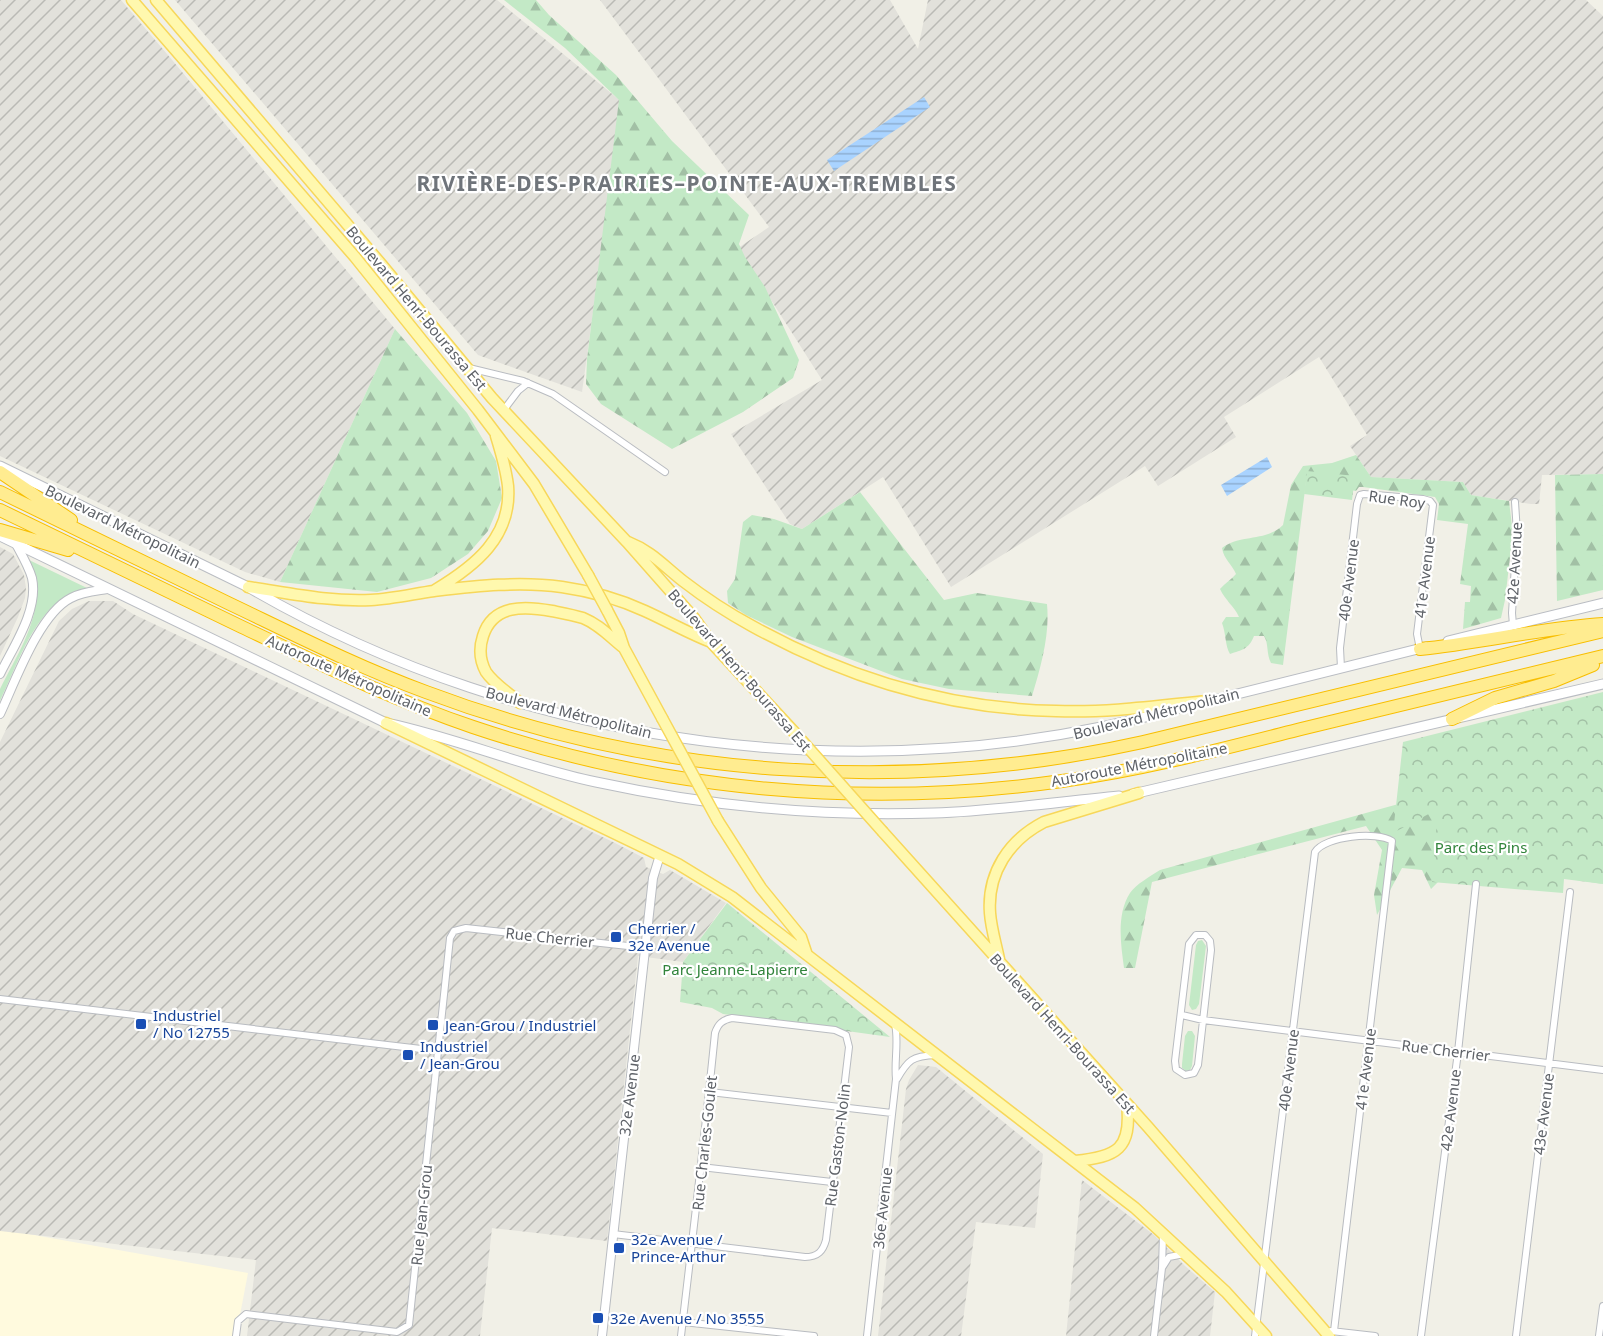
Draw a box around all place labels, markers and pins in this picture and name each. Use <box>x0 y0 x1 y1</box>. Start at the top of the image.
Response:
place label: Cherrier / 32e Avenue <box>628 918 710 955</box>
marker: Cherrier / 32e Avenue <box>609 930 623 944</box>
place label: Industriel / No 12755 <box>153 1005 230 1042</box>
place label: Jean-Grou / Industriel <box>443 1015 596 1035</box>
marker: Industriel / No 12755 <box>134 1017 148 1031</box>
marker: Jean-Grou / Industriel <box>426 1018 440 1032</box>
place label: Industriel / Jean-Grou <box>420 1036 500 1073</box>
marker: Industriel / Jean-Grou <box>401 1048 415 1062</box>
place label: 32e Avenue / Prince-Arthur <box>631 1229 726 1266</box>
marker: 32e Avenue / Prince-Arthur <box>612 1241 626 1255</box>
place label: 32e Avenue / No 3555 <box>610 1308 764 1328</box>
marker: 32e Avenue / No 3555 <box>591 1311 605 1325</box>

